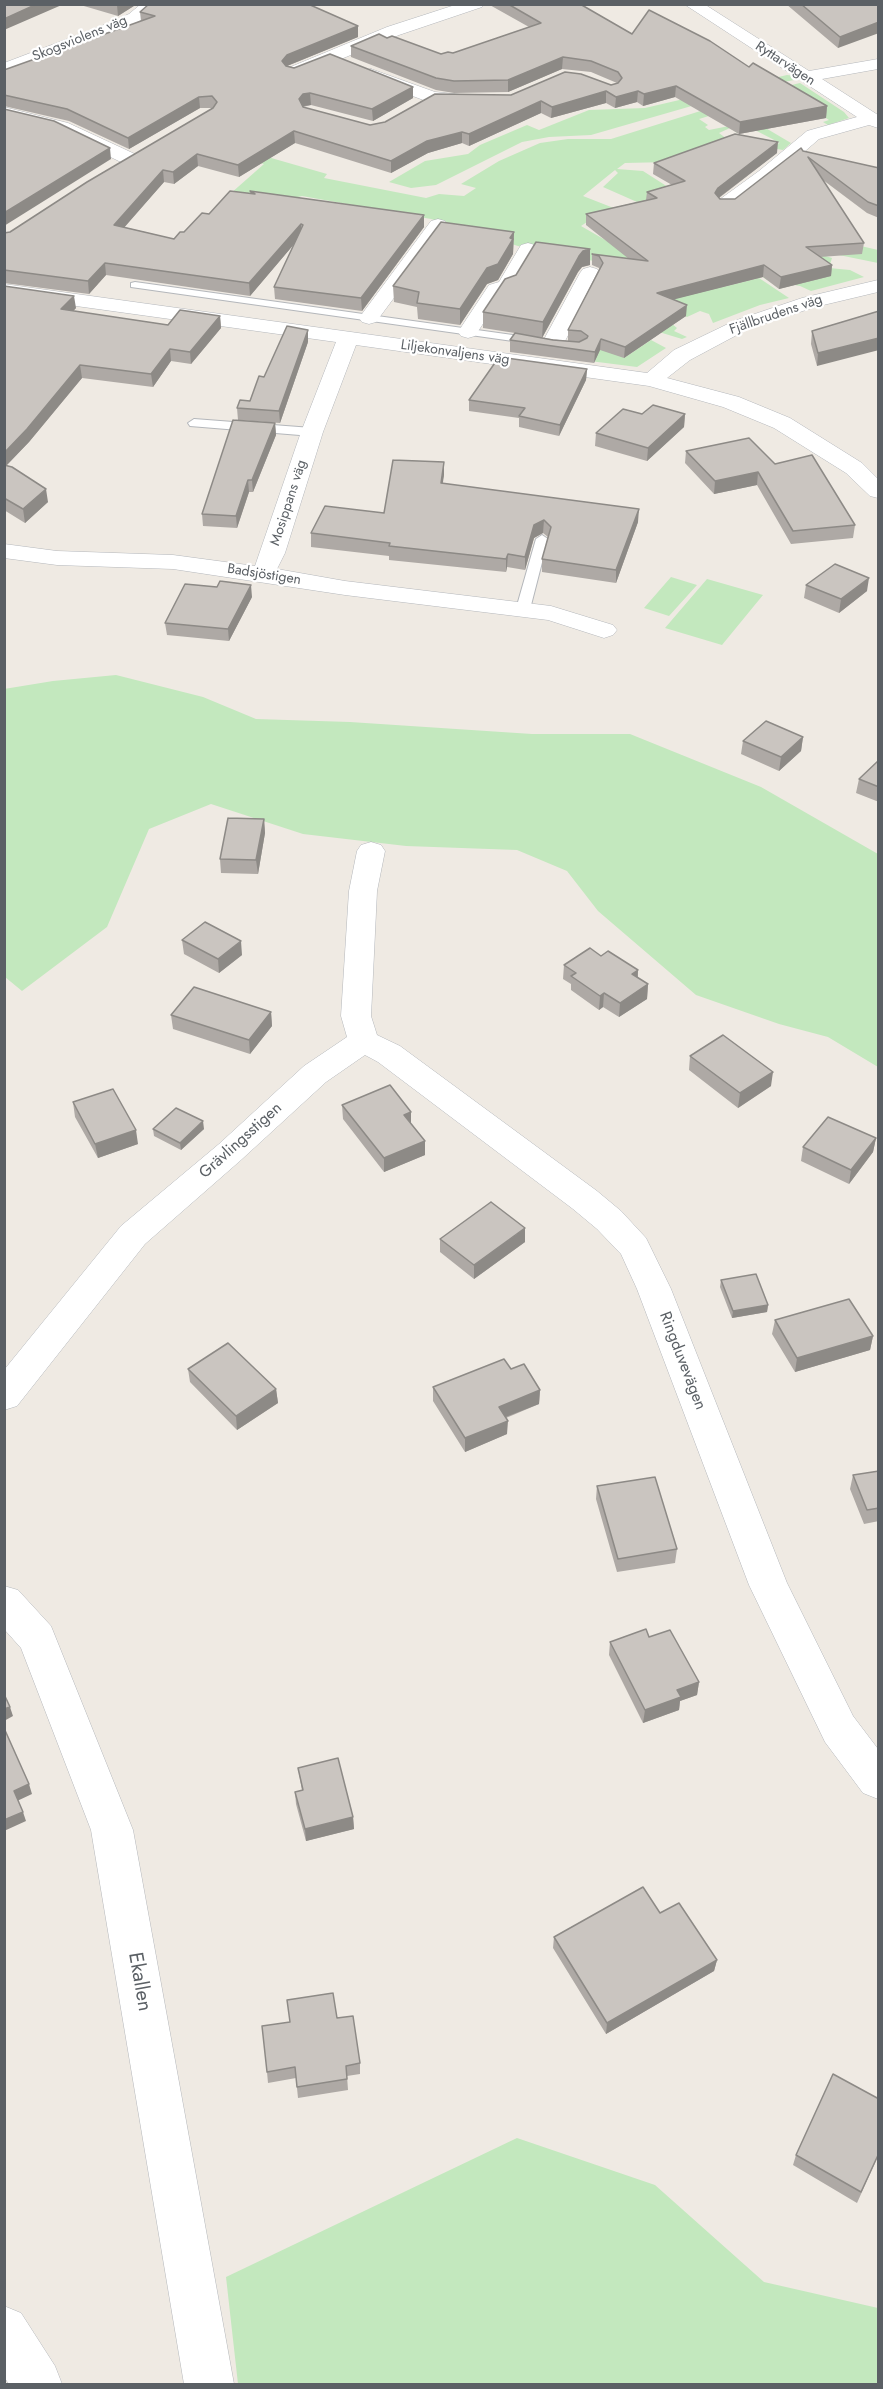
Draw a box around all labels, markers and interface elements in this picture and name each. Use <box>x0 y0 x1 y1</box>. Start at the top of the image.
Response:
street label: Skogsviolens väg <box>30 12 130 66</box>
street label: Ryttarvägen <box>752 38 818 90</box>
street label: Fjällbrudens väg <box>727 291 825 339</box>
street label: Liljekonvaljens väg <box>400 337 510 369</box>
street label: Mosippans väg <box>267 458 311 548</box>
street label: Badsjöstigen <box>226 561 302 589</box>
street label: Grävlingsstigen <box>196 1099 286 1183</box>
street label: Ringduvevägen <box>654 1309 710 1413</box>
street label: Ekallen <box>122 1951 156 2013</box>

